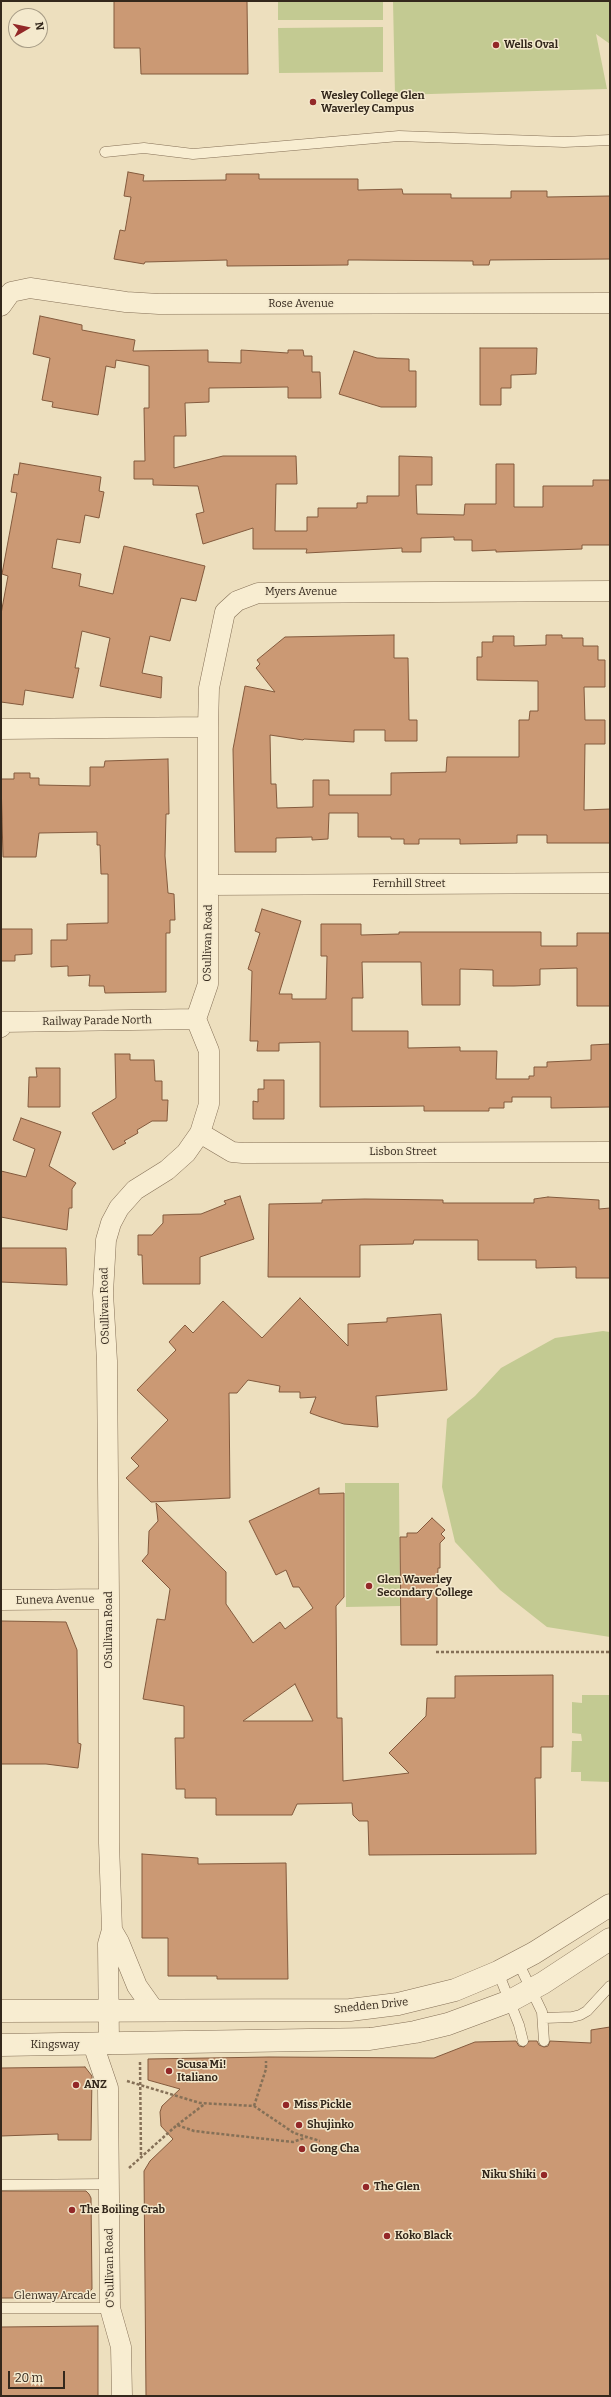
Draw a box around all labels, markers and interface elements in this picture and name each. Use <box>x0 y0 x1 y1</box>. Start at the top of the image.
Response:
north arrow <box>8 8 48 48</box>
text: N <box>32 21 46 31</box>
place label: Wells Oval <box>504 38 558 52</box>
marker: Wells Oval <box>491 40 501 50</box>
place label: Wesley College Glen Waverley Campus <box>321 89 425 115</box>
marker: Wesley College Glen Waverley Campus <box>308 97 318 107</box>
street label: Rose Avenue <box>268 297 334 311</box>
street label: Myers Avenue <box>265 585 337 599</box>
street label: Fernhill Street <box>372 877 446 891</box>
street label: OSullivan Road <box>201 904 215 982</box>
street label: Railway Parade North <box>42 1013 152 1029</box>
street label: Lisbon Street <box>369 1145 437 1159</box>
street label: OSullivan Road <box>98 1267 112 1345</box>
place label: Glen Waverley Secondary College <box>377 1573 473 1599</box>
marker: Glen Waverley Secondary College <box>364 1581 374 1591</box>
street label: OSullivan Road <box>102 1591 116 1669</box>
street label: Euneva Avenue <box>16 1593 94 1607</box>
street label: Snedden Drive <box>333 1996 409 2016</box>
street label: Kingsway <box>30 2038 80 2052</box>
place label: Scusa Mi! Italiano <box>177 2058 226 2084</box>
marker: Scusa Mi! Italiano <box>164 2066 174 2076</box>
place label: ANZ <box>84 2078 107 2092</box>
marker: ANZ <box>71 2080 81 2090</box>
place label: Miss Pickle <box>294 2098 352 2112</box>
marker: Miss Pickle <box>281 2100 291 2110</box>
place label: Shujinko <box>307 2118 354 2132</box>
marker: Shujinko <box>294 2120 304 2130</box>
place label: Gong Cha <box>310 2142 360 2156</box>
marker: Gong Cha <box>297 2144 307 2154</box>
place label: Niku Shiki <box>482 2168 536 2182</box>
marker: Niku Shiki <box>539 2170 549 2180</box>
place label: The Glen <box>374 2180 420 2194</box>
marker: The Glen <box>361 2182 371 2192</box>
place label: The Boiling Crab <box>80 2203 165 2217</box>
marker: The Boiling Crab <box>67 2205 77 2215</box>
street label: O'Sullivan Road <box>103 2228 117 2308</box>
place label: Koko Black <box>395 2229 452 2243</box>
marker: Koko Black <box>382 2231 392 2241</box>
street label: Glenway Arcade <box>14 2289 96 2303</box>
scale bar <box>10 2363 67 2389</box>
text: 20 m <box>15 2371 43 2385</box>

